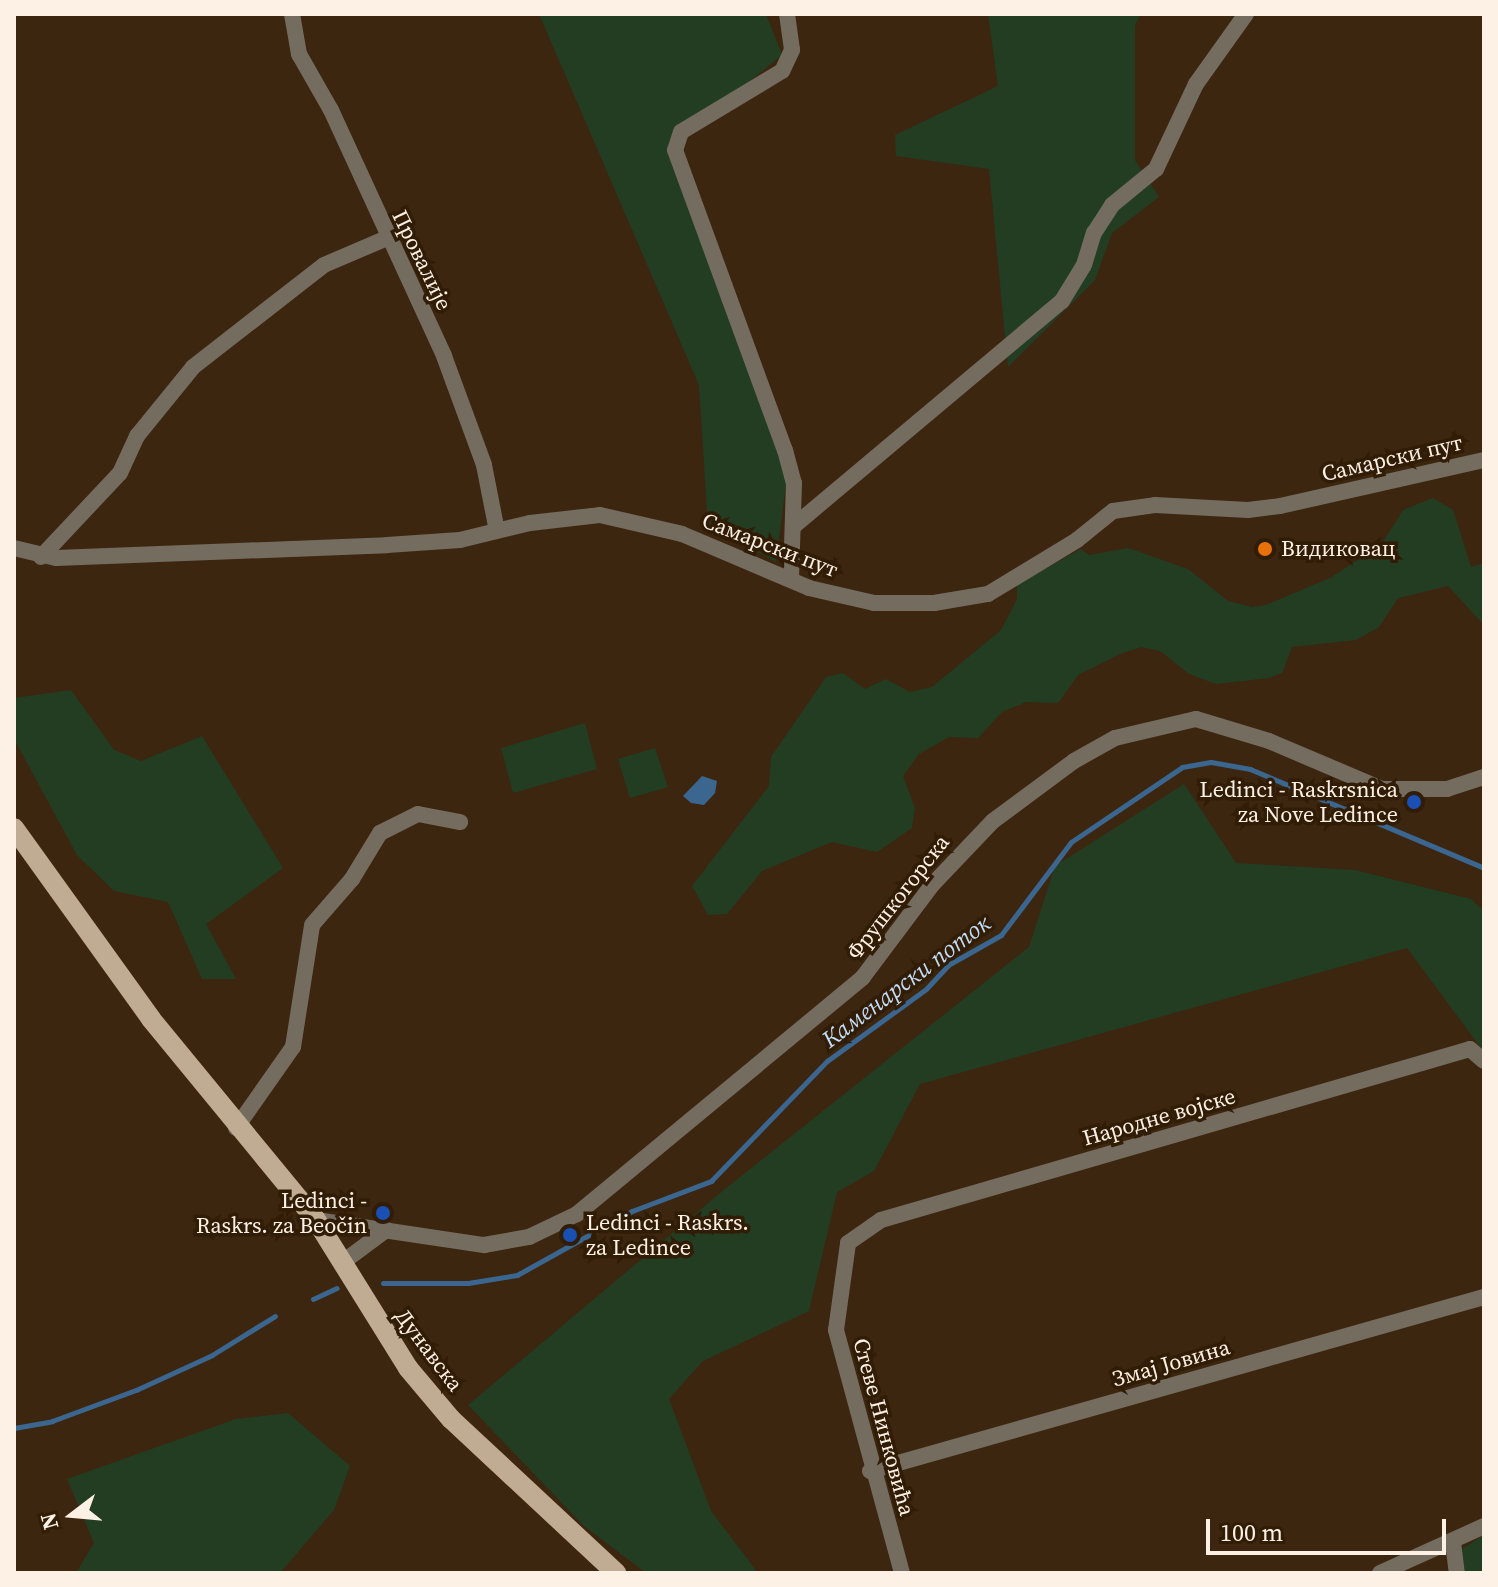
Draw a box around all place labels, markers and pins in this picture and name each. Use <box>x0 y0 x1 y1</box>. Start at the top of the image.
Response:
place label: Видиковац <box>1281 536 1395 562</box>
marker: Видиковац <box>1256 540 1274 558</box>
place label: Ledinci - Raskrsnica za Nove Ledince <box>1200 776 1398 828</box>
marker: Ledinci - Raskrsnica za Nove Ledince <box>1405 793 1423 811</box>
place label: Ledinci - Raskrs. za Beočin <box>196 1187 367 1238</box>
marker: Ledinci - Raskrs. za Beočin <box>374 1204 392 1222</box>
place label: Ledinci - Raskrs. za Ledince <box>586 1209 749 1260</box>
marker: Ledinci - Raskrs. za Ledince <box>561 1226 579 1244</box>

